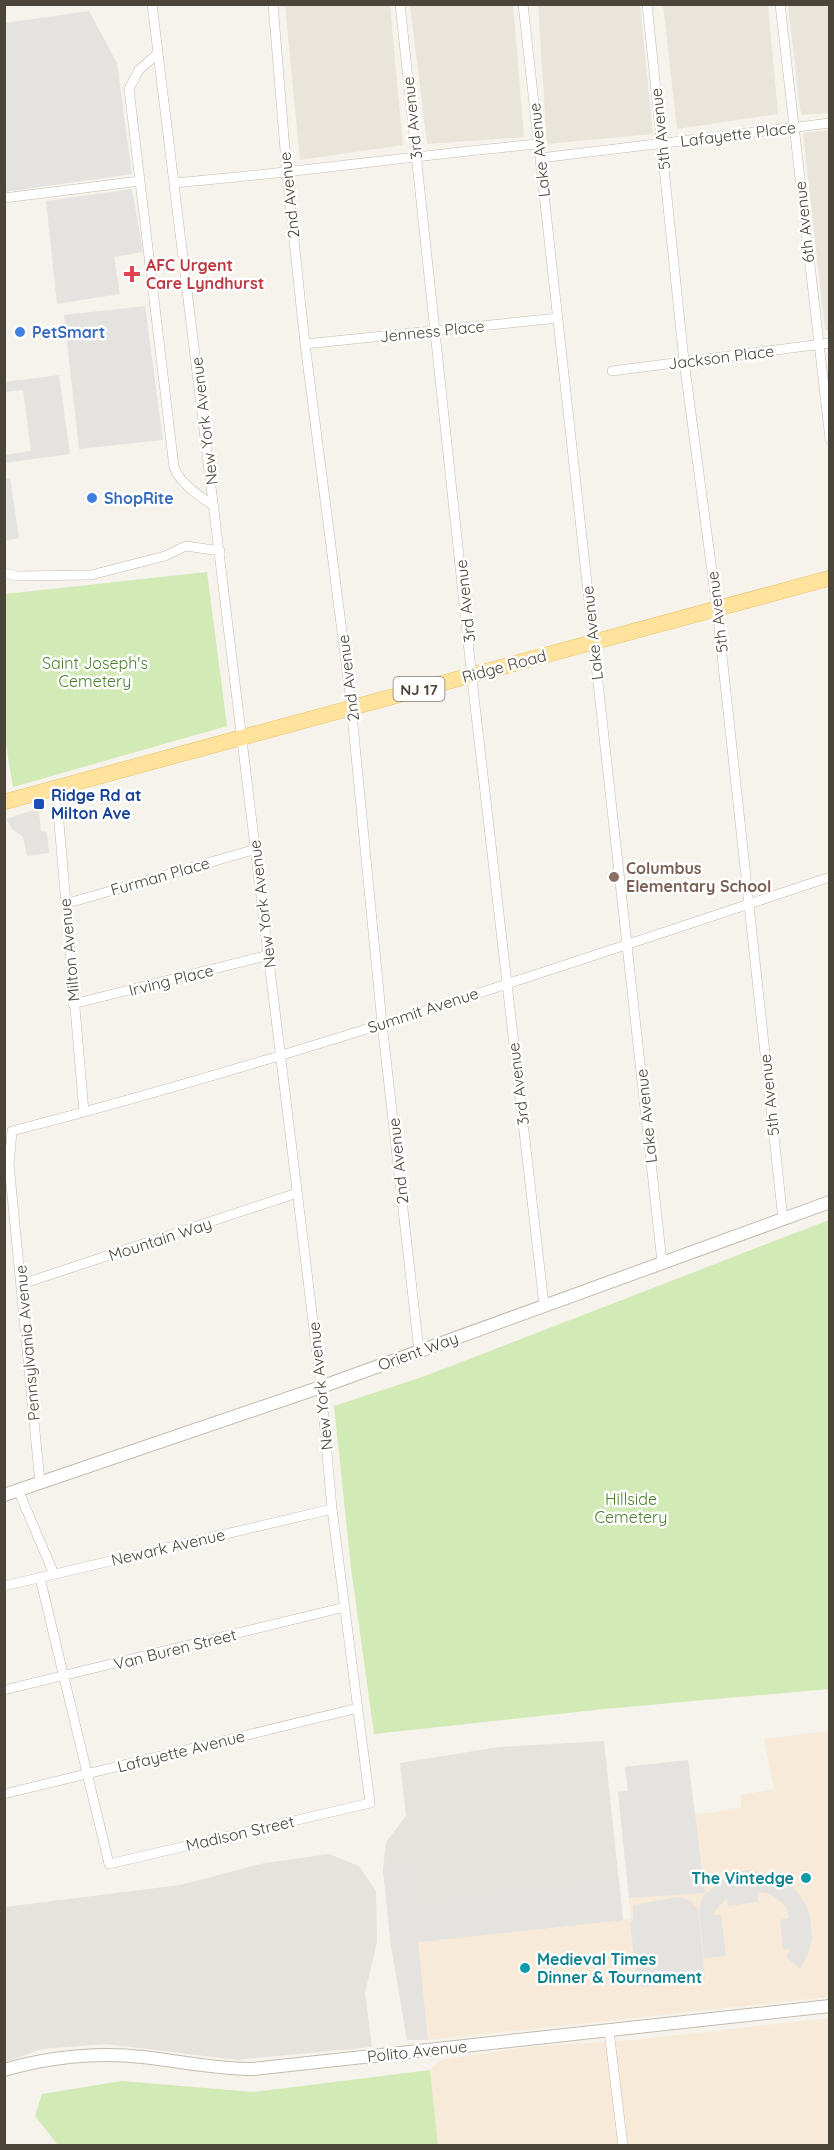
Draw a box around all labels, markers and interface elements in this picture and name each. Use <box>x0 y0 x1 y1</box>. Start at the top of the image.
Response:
street label: 3rd Avenue <box>398 76 426 160</box>
street label: 5th Avenue <box>646 87 674 171</box>
street label: Lake Avenue <box>524 102 554 198</box>
street label: Lafayette Place <box>679 117 797 151</box>
street label: 2nd Avenue <box>275 151 303 239</box>
street label: 6th Avenue <box>790 180 818 264</box>
place label: AFC Urgent Care Lyndhurst <box>146 255 264 293</box>
marker: AFC Urgent Care Lyndhurst <box>123 265 141 283</box>
street label: Jenness Place <box>379 316 485 346</box>
place label: PetSmart <box>32 322 105 342</box>
marker: PetSmart <box>13 325 27 339</box>
street label: Jackson Place <box>667 341 775 373</box>
street label: New York Avenue <box>186 356 222 486</box>
place label: ShopRite <box>104 488 174 508</box>
marker: ShopRite <box>85 491 99 505</box>
street label: 3rd Avenue <box>451 559 479 643</box>
street label: 5th Avenue <box>702 570 732 654</box>
street label: Lake Avenue <box>577 585 607 681</box>
street label: 2nd Avenue <box>333 634 363 722</box>
street label: Ridge Road <box>460 645 548 687</box>
park label: Saint Joseph's Cemetery <box>42 653 148 691</box>
road number: NJ 17 <box>394 677 444 701</box>
place label: Ridge Rd at Milton Ave <box>51 785 142 823</box>
marker: Ridge Rd at Milton Ave <box>32 797 46 811</box>
street label: New York Avenue <box>244 839 280 969</box>
street label: Furman Place <box>108 852 212 900</box>
place label: Columbus Elementary School <box>626 858 771 896</box>
marker: Columbus Elementary School <box>607 870 621 884</box>
street label: Milton Avenue <box>55 898 83 1002</box>
street label: Irving Place <box>127 960 215 1000</box>
street label: Summit Avenue <box>365 983 481 1037</box>
street label: 3rd Avenue <box>503 1042 533 1126</box>
street label: 5th Avenue <box>755 1053 783 1137</box>
street label: Lake Avenue <box>631 1068 661 1164</box>
street label: 2nd Avenue <box>384 1117 412 1205</box>
street label: Mountain Way <box>106 1213 214 1265</box>
street label: Pennsylvania Avenue <box>10 1264 44 1422</box>
street label: New York Avenue <box>303 1321 337 1451</box>
street label: Orient Way <box>375 1327 461 1375</box>
park label: Hillside Cemetery <box>595 1489 667 1527</box>
street label: Newark Avenue <box>109 1524 227 1570</box>
street label: Van Buren Street <box>112 1624 238 1674</box>
street label: Lafayette Avenue <box>115 1725 247 1777</box>
street label: Madison Street <box>184 1811 296 1855</box>
place label: The Vintedge <box>691 1868 794 1888</box>
marker: The Vintedge <box>799 1871 813 1885</box>
place label: Medieval Times Dinner & Tournament <box>537 1949 702 1987</box>
marker: Medieval Times Dinner & Tournament <box>518 1961 532 1975</box>
street label: Polito Avenue <box>366 2036 468 2066</box>

